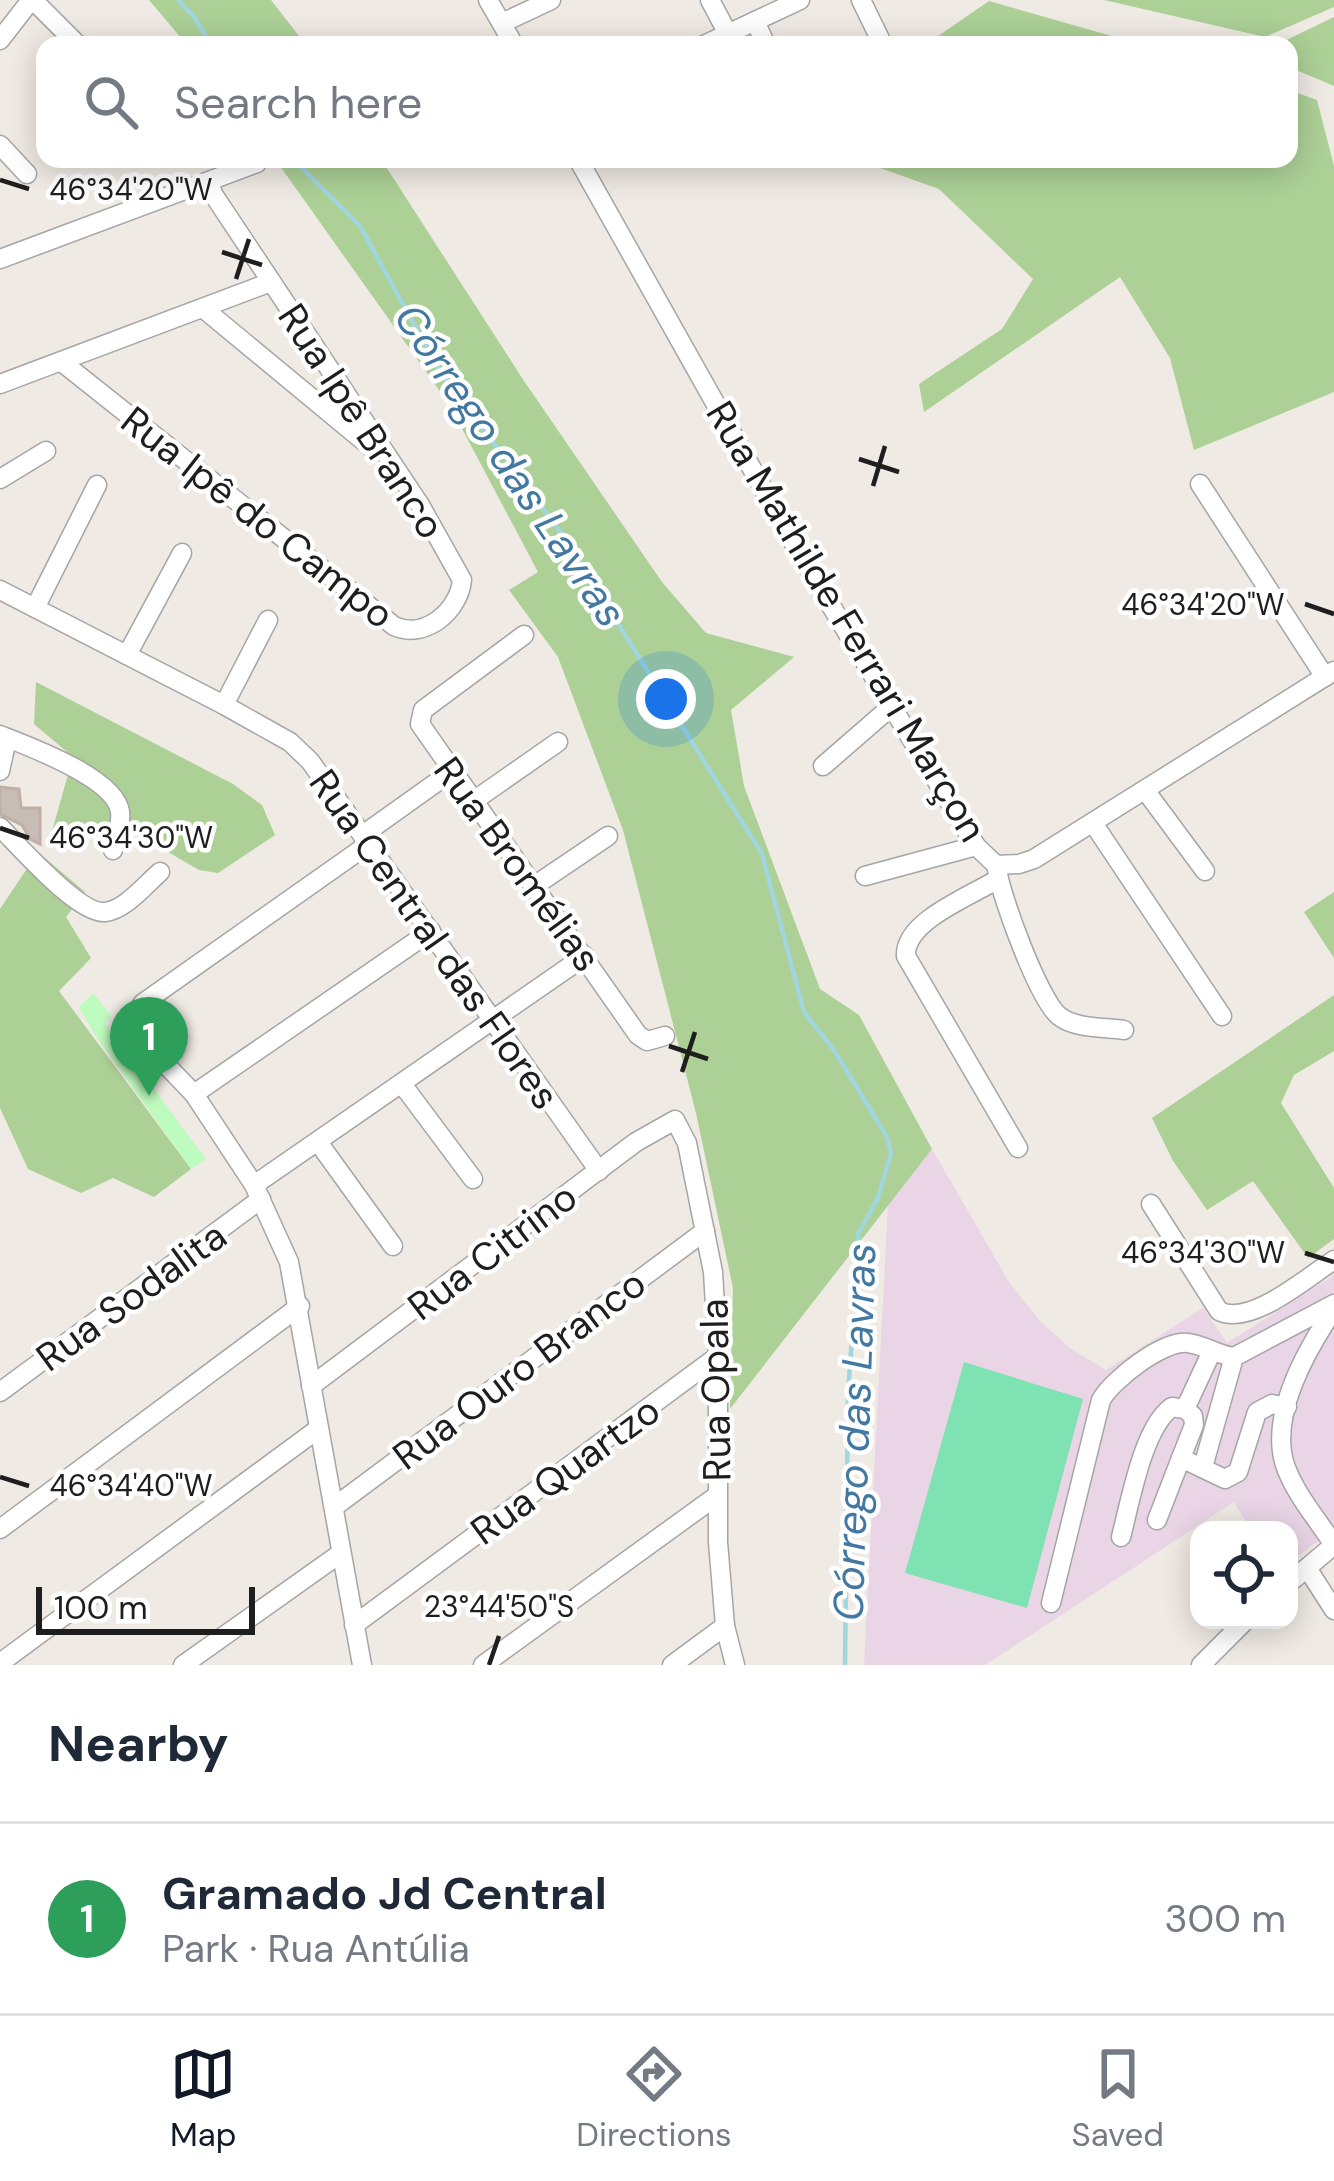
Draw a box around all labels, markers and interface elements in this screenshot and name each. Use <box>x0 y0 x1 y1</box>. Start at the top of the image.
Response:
search box <box>36 36 1298 168</box>
icon: search <box>78 69 144 135</box>
text: Search here <box>174 73 422 132</box>
text: 46°34'20"W <box>49 170 213 209</box>
water label: Córrego das Lavras <box>382 293 639 638</box>
street label: Rua Ipê Branco <box>267 294 457 548</box>
street label: Rua Mathilde Ferrari Marçon <box>695 392 999 851</box>
street label: Rua Ipê do Campo <box>111 395 404 640</box>
text: 46°34'20"W <box>1121 585 1285 624</box>
your location <box>636 669 696 729</box>
street label: Rua Bromélias <box>423 747 613 982</box>
street label: Rua Central das Flores <box>298 759 571 1119</box>
text: 46°34'30"W <box>49 818 213 857</box>
pin: 1 <box>110 997 188 1096</box>
street label: Rua Citrino <box>397 1171 587 1332</box>
street label: Rua Sodalita <box>26 1210 237 1383</box>
text: 46°34'30"W <box>1121 1233 1285 1272</box>
water label: Córrego das Lavras <box>820 1242 889 1622</box>
street label: Rua Ouro Branco <box>383 1258 656 1481</box>
street label: Rua Opala <box>688 1298 743 1482</box>
street label: Rua Quartzo <box>461 1385 670 1556</box>
text: 46°34'40"W <box>50 1466 212 1505</box>
map controls <box>1190 1521 1298 1629</box>
button: locate <box>1190 1521 1298 1629</box>
scale bar <box>36 1581 255 1634</box>
text: 100 m <box>54 1586 148 1629</box>
text: 23°44'50"S <box>424 1587 574 1626</box>
text: Nearby <box>48 1710 229 1777</box>
text: Gramado Jd Central <box>162 1864 607 1923</box>
text: 1 <box>80 1893 94 1944</box>
text: 300 m <box>1164 1893 1286 1944</box>
text: Park · Rua Antúlia <box>162 1923 470 1974</box>
tab: Map <box>170 2041 236 2156</box>
tab: Directions <box>576 2041 732 2156</box>
tab: Saved <box>1072 2041 1164 2156</box>

